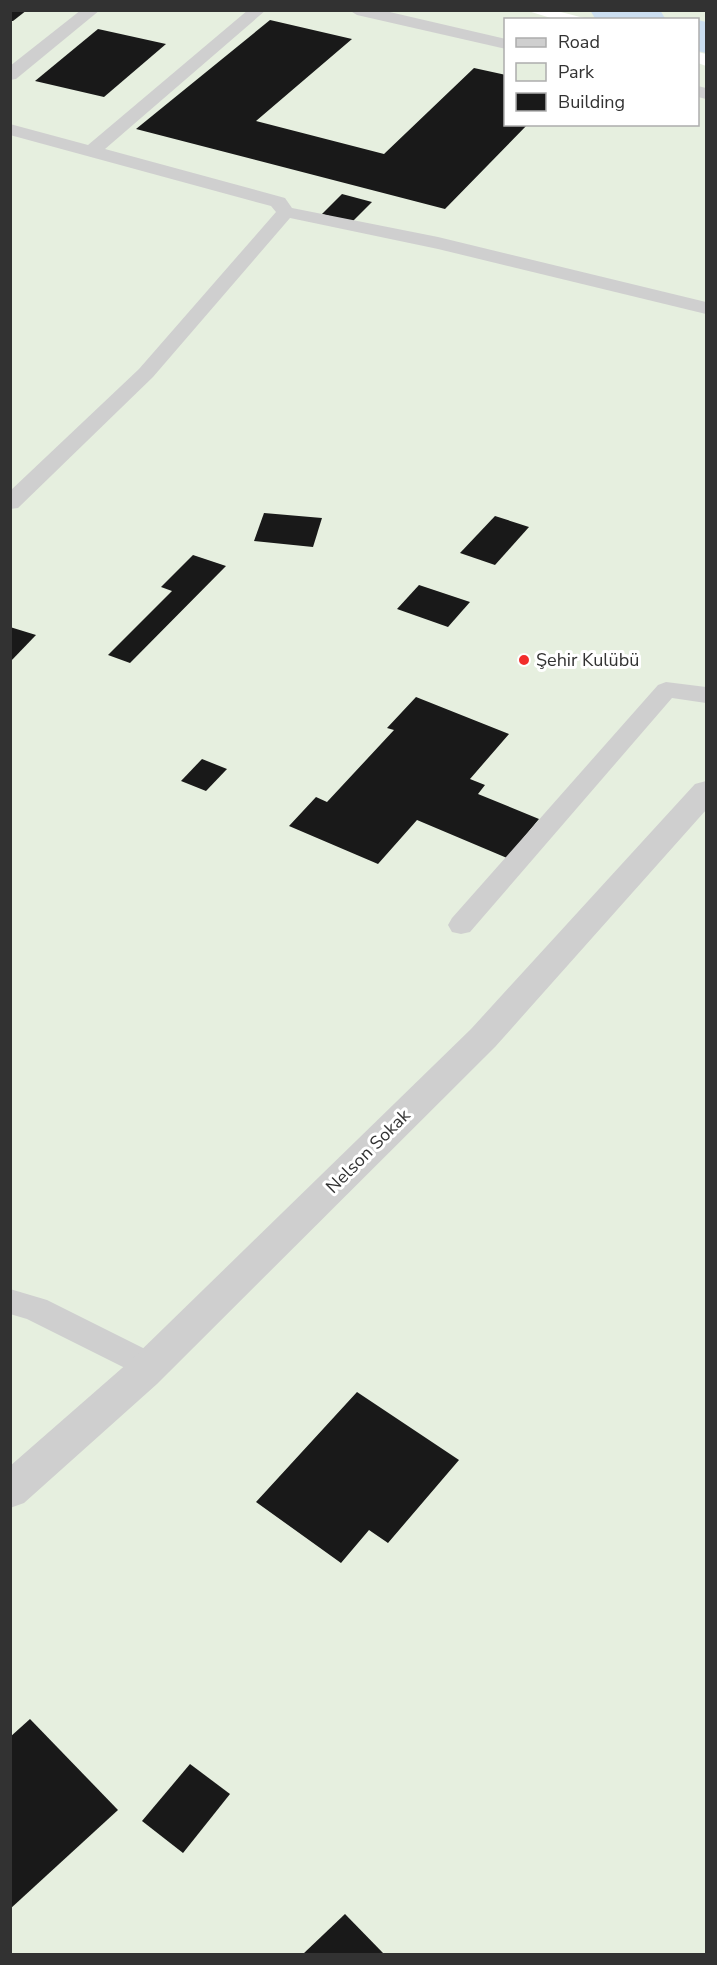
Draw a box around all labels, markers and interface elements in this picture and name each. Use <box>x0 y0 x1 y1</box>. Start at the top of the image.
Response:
legend <box>504 18 699 126</box>
text: Road <box>558 30 600 54</box>
text: Park <box>558 60 595 84</box>
text: Building <box>558 90 625 114</box>
place label: Şehir Kulübü <box>536 648 639 672</box>
marker: Şehir Kulübü <box>517 653 531 667</box>
street label: Nelson Sokak <box>321 1103 416 1198</box>

